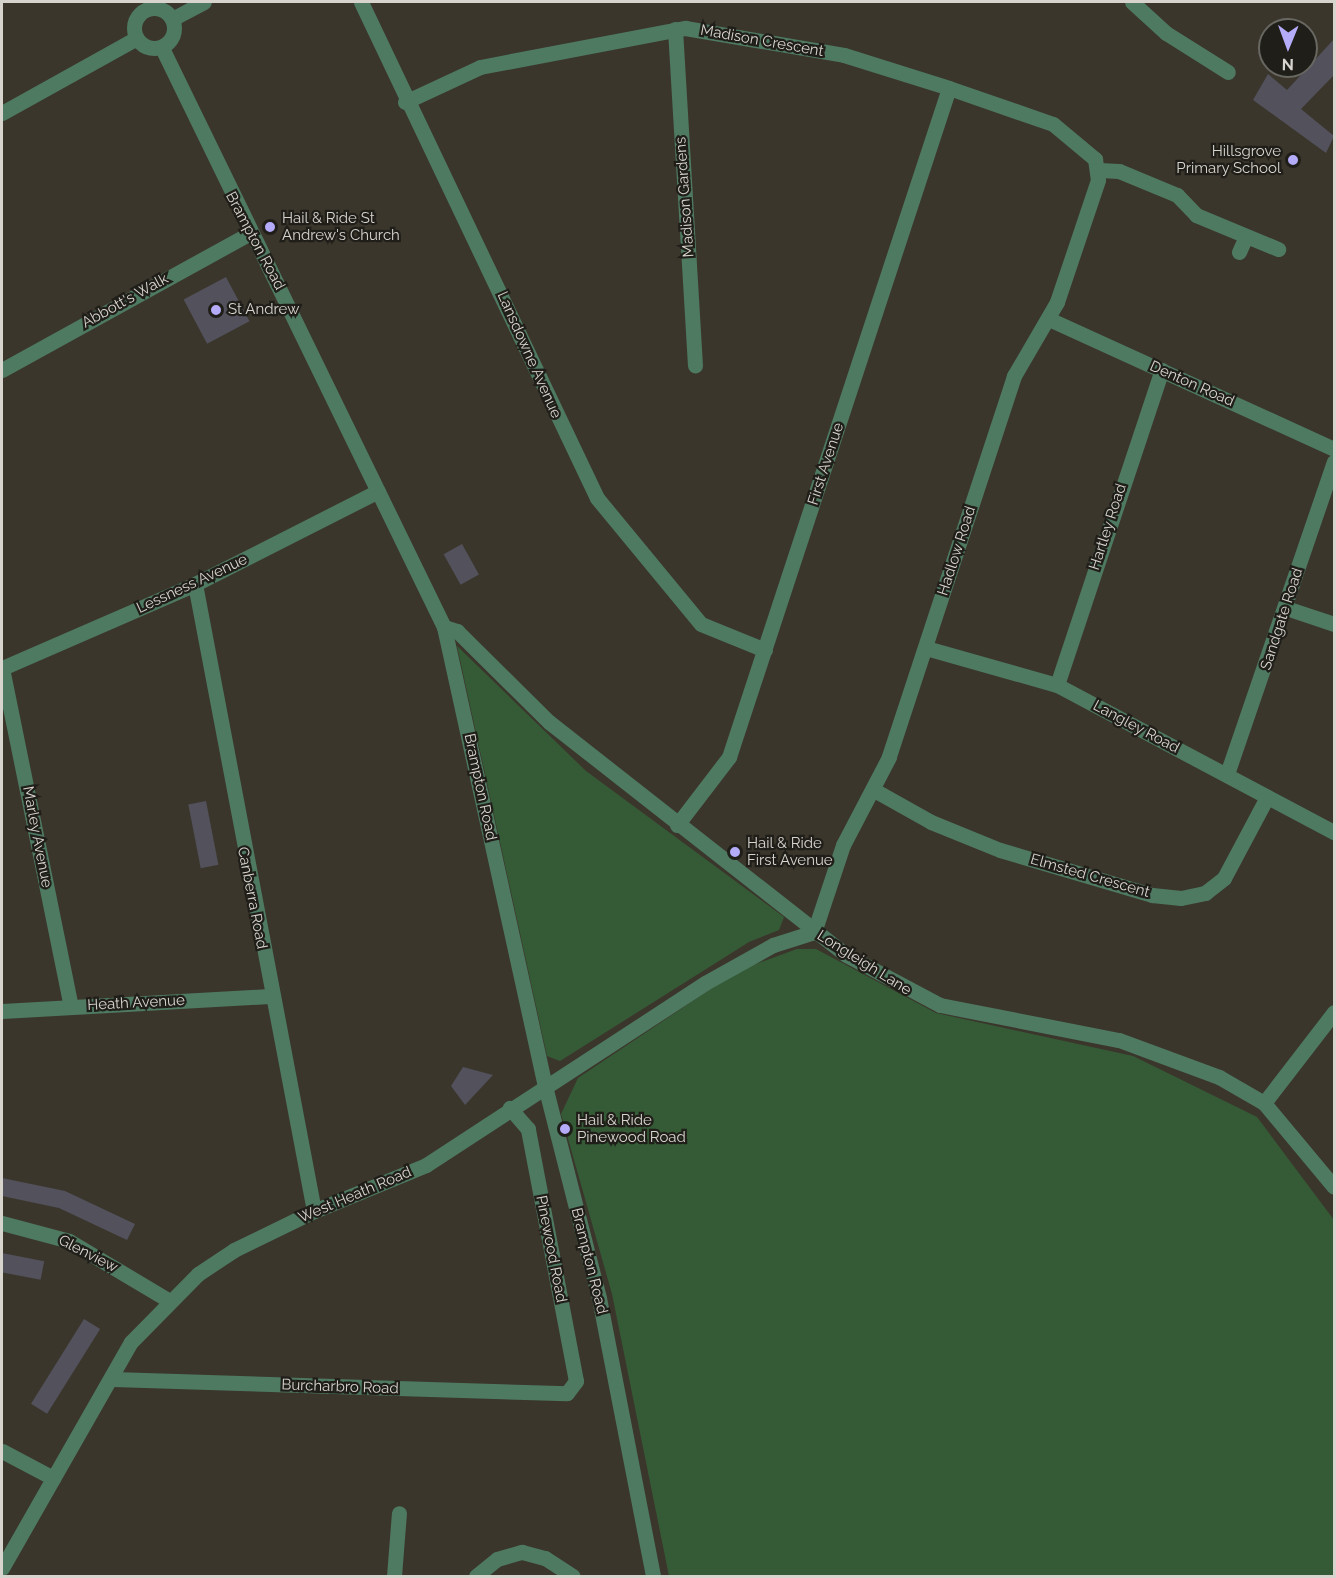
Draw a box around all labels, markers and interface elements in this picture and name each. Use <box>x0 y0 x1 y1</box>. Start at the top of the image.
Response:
north arrow <box>1258 18 1318 78</box>
street label: Madison Crescent <box>699 21 825 61</box>
text: N <box>1281 55 1294 74</box>
street label: Madison Gardens <box>672 136 698 258</box>
place label: Hillsgrove Primary School <box>1176 142 1281 177</box>
marker: Hillsgrove Primary School <box>1286 153 1300 167</box>
street label: Brampton Road <box>222 189 288 293</box>
place label: Hail & Ride St Andrew's Church <box>282 209 400 244</box>
marker: Hail & Ride St Andrew's Church <box>263 220 277 234</box>
street label: Abbott's Walk <box>78 270 172 332</box>
street label: Lansdowne Avenue <box>493 289 565 421</box>
place label: St Andrew <box>228 301 300 319</box>
marker: St Andrew <box>209 303 223 317</box>
street label: Denton Road <box>1147 357 1237 411</box>
street label: First Avenue <box>804 420 848 508</box>
street label: Hartley Road <box>1086 481 1130 573</box>
street label: Hadlow Road <box>934 504 980 598</box>
street label: Lessness Avenue <box>134 550 250 618</box>
street label: Sandgate Road <box>1257 566 1307 672</box>
street label: Langley Road <box>1090 697 1182 757</box>
street label: Brampton Road <box>460 732 500 842</box>
street label: Marley Avenue <box>18 784 56 890</box>
place label: Hail & Ride First Avenue <box>747 834 833 869</box>
street label: Canberra Road <box>233 845 271 951</box>
marker: Hail & Ride First Avenue <box>728 845 742 859</box>
street label: Elmsted Crescent <box>1028 850 1152 902</box>
street label: Longleigh Lane <box>813 927 915 999</box>
street label: Heath Avenue <box>87 991 185 1015</box>
place label: Hail & Ride Pinewood Road <box>577 1111 686 1146</box>
marker: Hail & Ride Pinewood Road <box>558 1122 572 1136</box>
street label: West Heath Road <box>296 1163 414 1227</box>
street label: Pinewood Road <box>532 1194 570 1304</box>
street label: Brampton Road <box>567 1206 611 1316</box>
street label: Glenview <box>55 1231 121 1277</box>
street label: Burcharbro Road <box>281 1376 399 1398</box>

